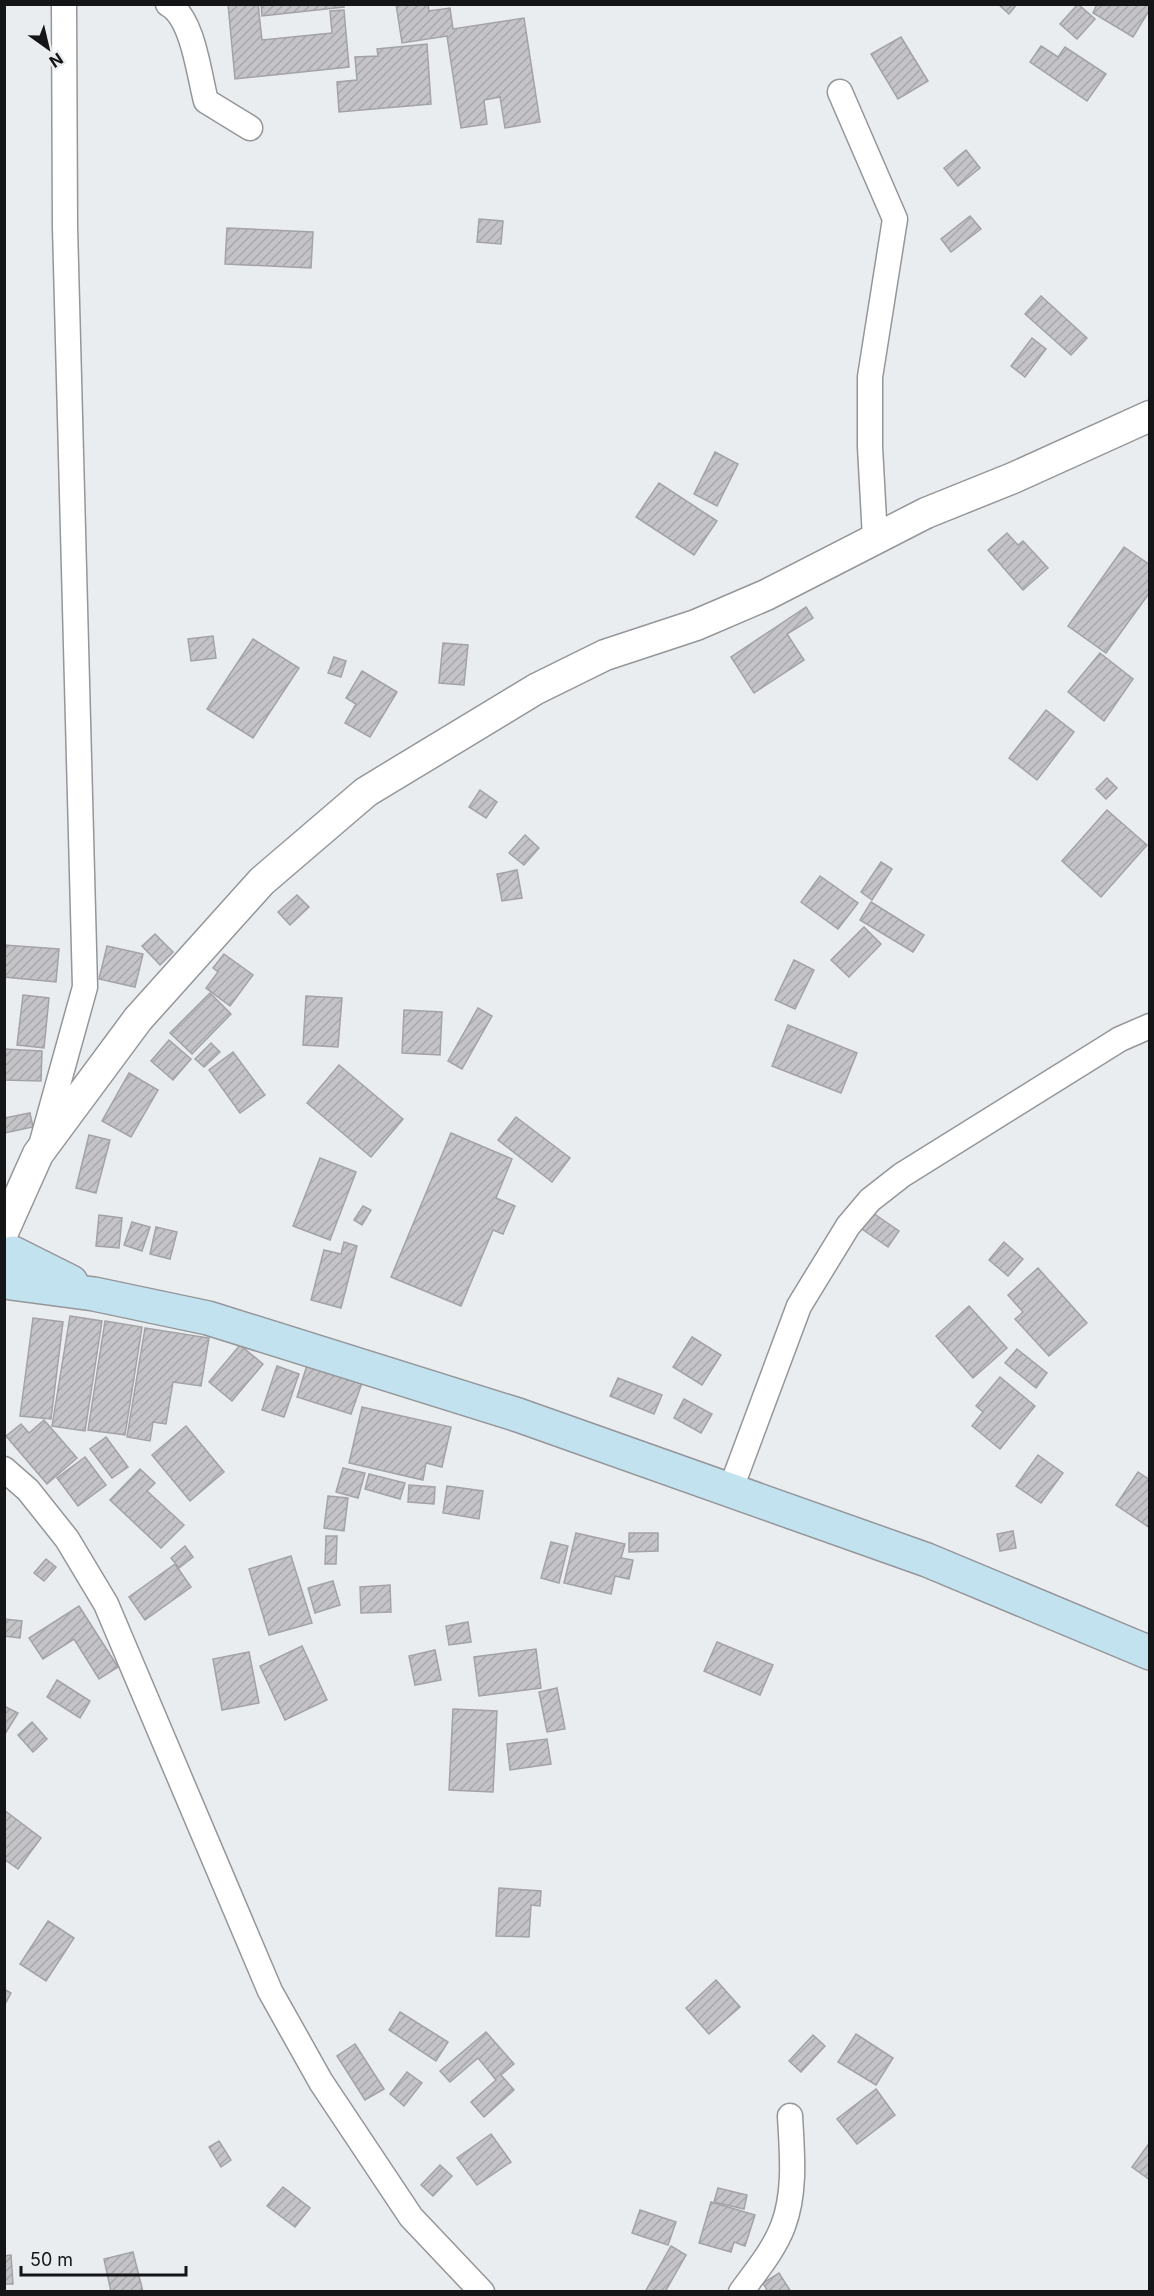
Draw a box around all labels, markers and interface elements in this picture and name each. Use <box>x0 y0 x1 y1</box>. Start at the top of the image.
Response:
north arrow <box>18 18 78 78</box>
text: N <box>46 49 67 72</box>
scale bar <box>21 2239 186 2277</box>
text: 50 m <box>30 2249 73 2270</box>

